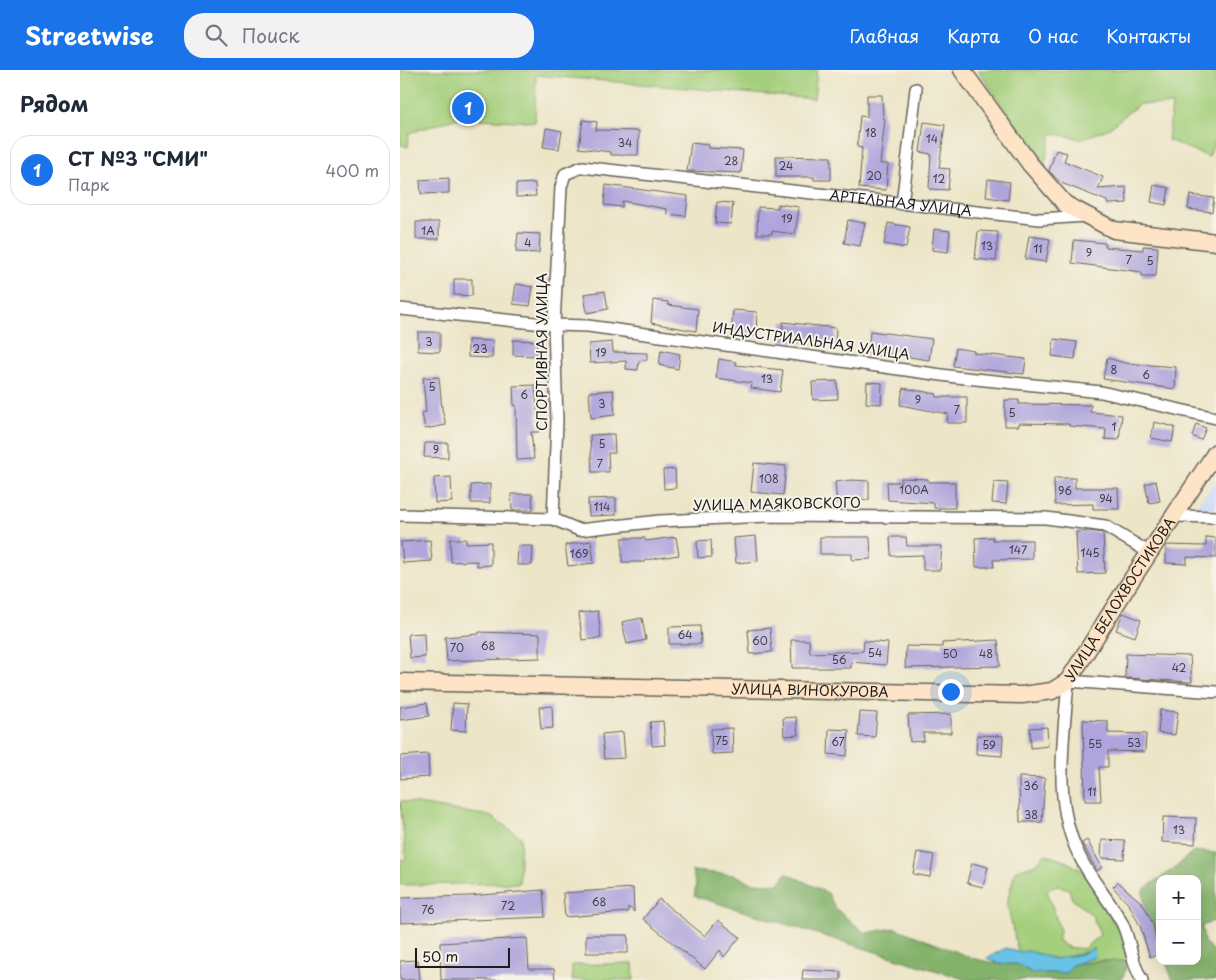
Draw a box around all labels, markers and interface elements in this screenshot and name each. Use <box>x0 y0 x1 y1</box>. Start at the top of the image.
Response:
search box <box>184 13 534 58</box>
text: Streetwise <box>25 17 154 53</box>
icon: search <box>202 21 230 49</box>
text: Поиск <box>242 21 299 49</box>
text: Главная <box>850 22 919 49</box>
text: Карта <box>947 22 1000 49</box>
text: О нас <box>1028 22 1078 49</box>
text: Контакты <box>1106 22 1191 49</box>
text: Рядом <box>20 87 88 119</box>
pin: 1 <box>452 89 484 127</box>
house number: 18 <box>865 124 877 141</box>
house number: 14 <box>926 130 938 147</box>
house number: 34 <box>618 134 632 151</box>
text: СТ №3 "СМИ" <box>68 144 208 172</box>
house number: 28 <box>724 152 738 169</box>
house number: 24 <box>779 157 793 174</box>
text: 1 <box>33 158 41 182</box>
text: 400 m <box>326 158 379 182</box>
house number: 20 <box>866 167 882 184</box>
house number: 12 <box>933 170 946 187</box>
text: Парк <box>68 172 109 196</box>
street label: АРТЕЛЬНАЯ УЛИЦА <box>828 184 973 221</box>
house number: 19 <box>781 210 793 227</box>
house number: 1А <box>421 222 435 239</box>
house number: 4 <box>524 234 532 251</box>
house number: 13 <box>981 237 993 254</box>
house number: 11 <box>1033 240 1043 257</box>
house number: 9 <box>1086 244 1092 261</box>
house number: 7 <box>1126 251 1132 268</box>
house number: 5 <box>1146 252 1154 269</box>
street label: СПОРТИВНАЯ УЛИЦА <box>531 273 552 431</box>
street label: ИНДУСТРИАЛЬНАЯ УЛИЦА <box>711 316 911 365</box>
house number: 3 <box>425 333 433 350</box>
house number: 23 <box>473 340 487 357</box>
house number: 19 <box>595 344 607 361</box>
house number: 8 <box>1111 361 1118 378</box>
house number: 6 <box>1142 366 1150 383</box>
house number: 13 <box>761 370 773 387</box>
house number: 5 <box>428 378 436 395</box>
house number: 6 <box>520 386 528 403</box>
house number: 9 <box>915 391 921 408</box>
house number: 3 <box>598 395 606 412</box>
house number: 7 <box>954 401 960 418</box>
house number: 5 <box>1008 404 1016 421</box>
house number: 1 <box>1112 418 1117 435</box>
house number: 5 <box>598 435 606 452</box>
house number: 9 <box>433 441 439 458</box>
house number: 7 <box>597 455 603 472</box>
house number: 108 <box>759 470 779 487</box>
house number: 100А <box>899 481 929 498</box>
house number: 96 <box>1058 482 1072 499</box>
house number: 94 <box>1099 490 1113 507</box>
street label: УЛИЦА МАЯКОВСКОГО <box>693 492 861 515</box>
house number: 114 <box>594 498 610 515</box>
street label: УЛИЦА БЕЛОХВОСТИКОВА <box>1059 513 1180 685</box>
house number: 147 <box>1009 541 1027 558</box>
house number: 145 <box>1080 544 1100 561</box>
house number: 169 <box>570 545 588 562</box>
house number: 64 <box>678 626 692 643</box>
house number: 60 <box>752 632 768 649</box>
house number: 68 <box>481 637 495 654</box>
house number: 70 <box>450 639 464 656</box>
house number: 54 <box>868 644 882 661</box>
house number: 50 <box>942 645 958 662</box>
house number: 48 <box>979 645 993 662</box>
house number: 56 <box>832 651 847 668</box>
house number: 42 <box>1172 659 1187 676</box>
street label: УЛИЦА ВИНОКУРОВА <box>731 678 889 702</box>
your location <box>938 679 964 705</box>
house number: 75 <box>716 732 728 749</box>
house number: 67 <box>831 733 845 750</box>
house number: 53 <box>1127 734 1141 751</box>
house number: 55 <box>1088 735 1102 752</box>
house number: 59 <box>982 736 996 753</box>
house number: 36 <box>1024 777 1039 794</box>
house number: 11 <box>1087 783 1097 800</box>
house number: 38 <box>1024 806 1038 823</box>
house number: 13 <box>1173 821 1185 838</box>
map controls <box>1156 875 1201 965</box>
button: + <box>1156 875 1201 920</box>
house number: 68 <box>592 893 606 910</box>
house number: 72 <box>501 897 515 914</box>
house number: 76 <box>421 901 435 918</box>
button: − <box>1156 920 1201 965</box>
scale bar <box>415 945 510 968</box>
text: 50 m <box>422 946 458 967</box>

